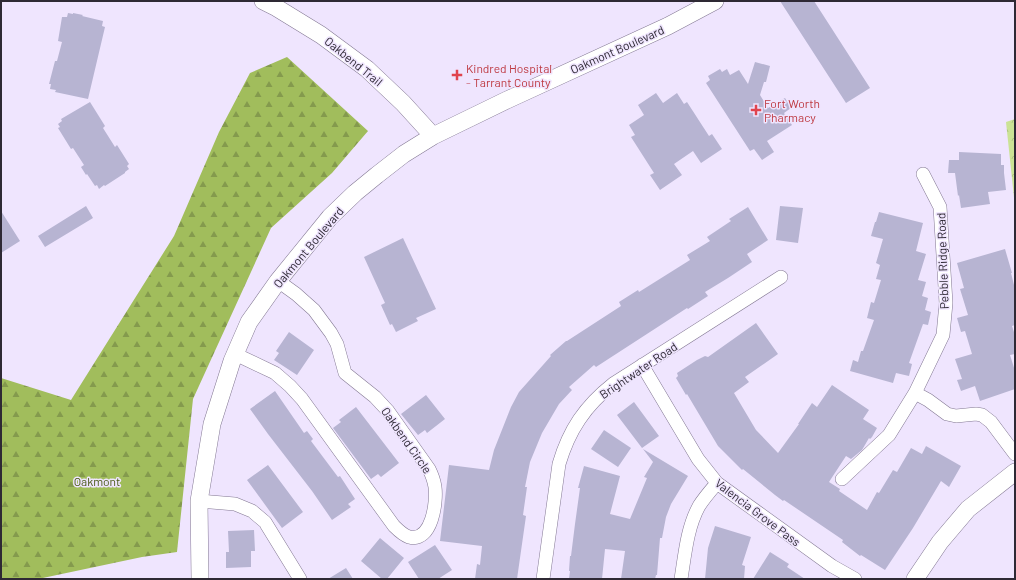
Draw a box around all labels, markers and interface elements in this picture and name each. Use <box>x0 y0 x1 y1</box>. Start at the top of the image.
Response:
street label: Oakmont Boulevard <box>568 22 666 76</box>
street label: Oakbend Trail <box>322 33 386 89</box>
place label: Kindred Hospital - Tarrant County <box>466 61 552 89</box>
marker: Kindred Hospital - Tarrant County <box>451 69 463 81</box>
place label: Fort Worth Pharmacy <box>764 96 820 124</box>
marker: Fort Worth Pharmacy <box>751 105 761 115</box>
street label: Oakmont Boulevard <box>270 204 346 290</box>
street label: Pebble Ridge Road <box>933 212 951 310</box>
street label: Brightwater Road <box>596 339 680 401</box>
street label: Oakbend Circle <box>379 404 435 476</box>
park label: Oakmont <box>74 474 120 488</box>
street label: Valencia Grove Pass <box>713 475 803 549</box>

